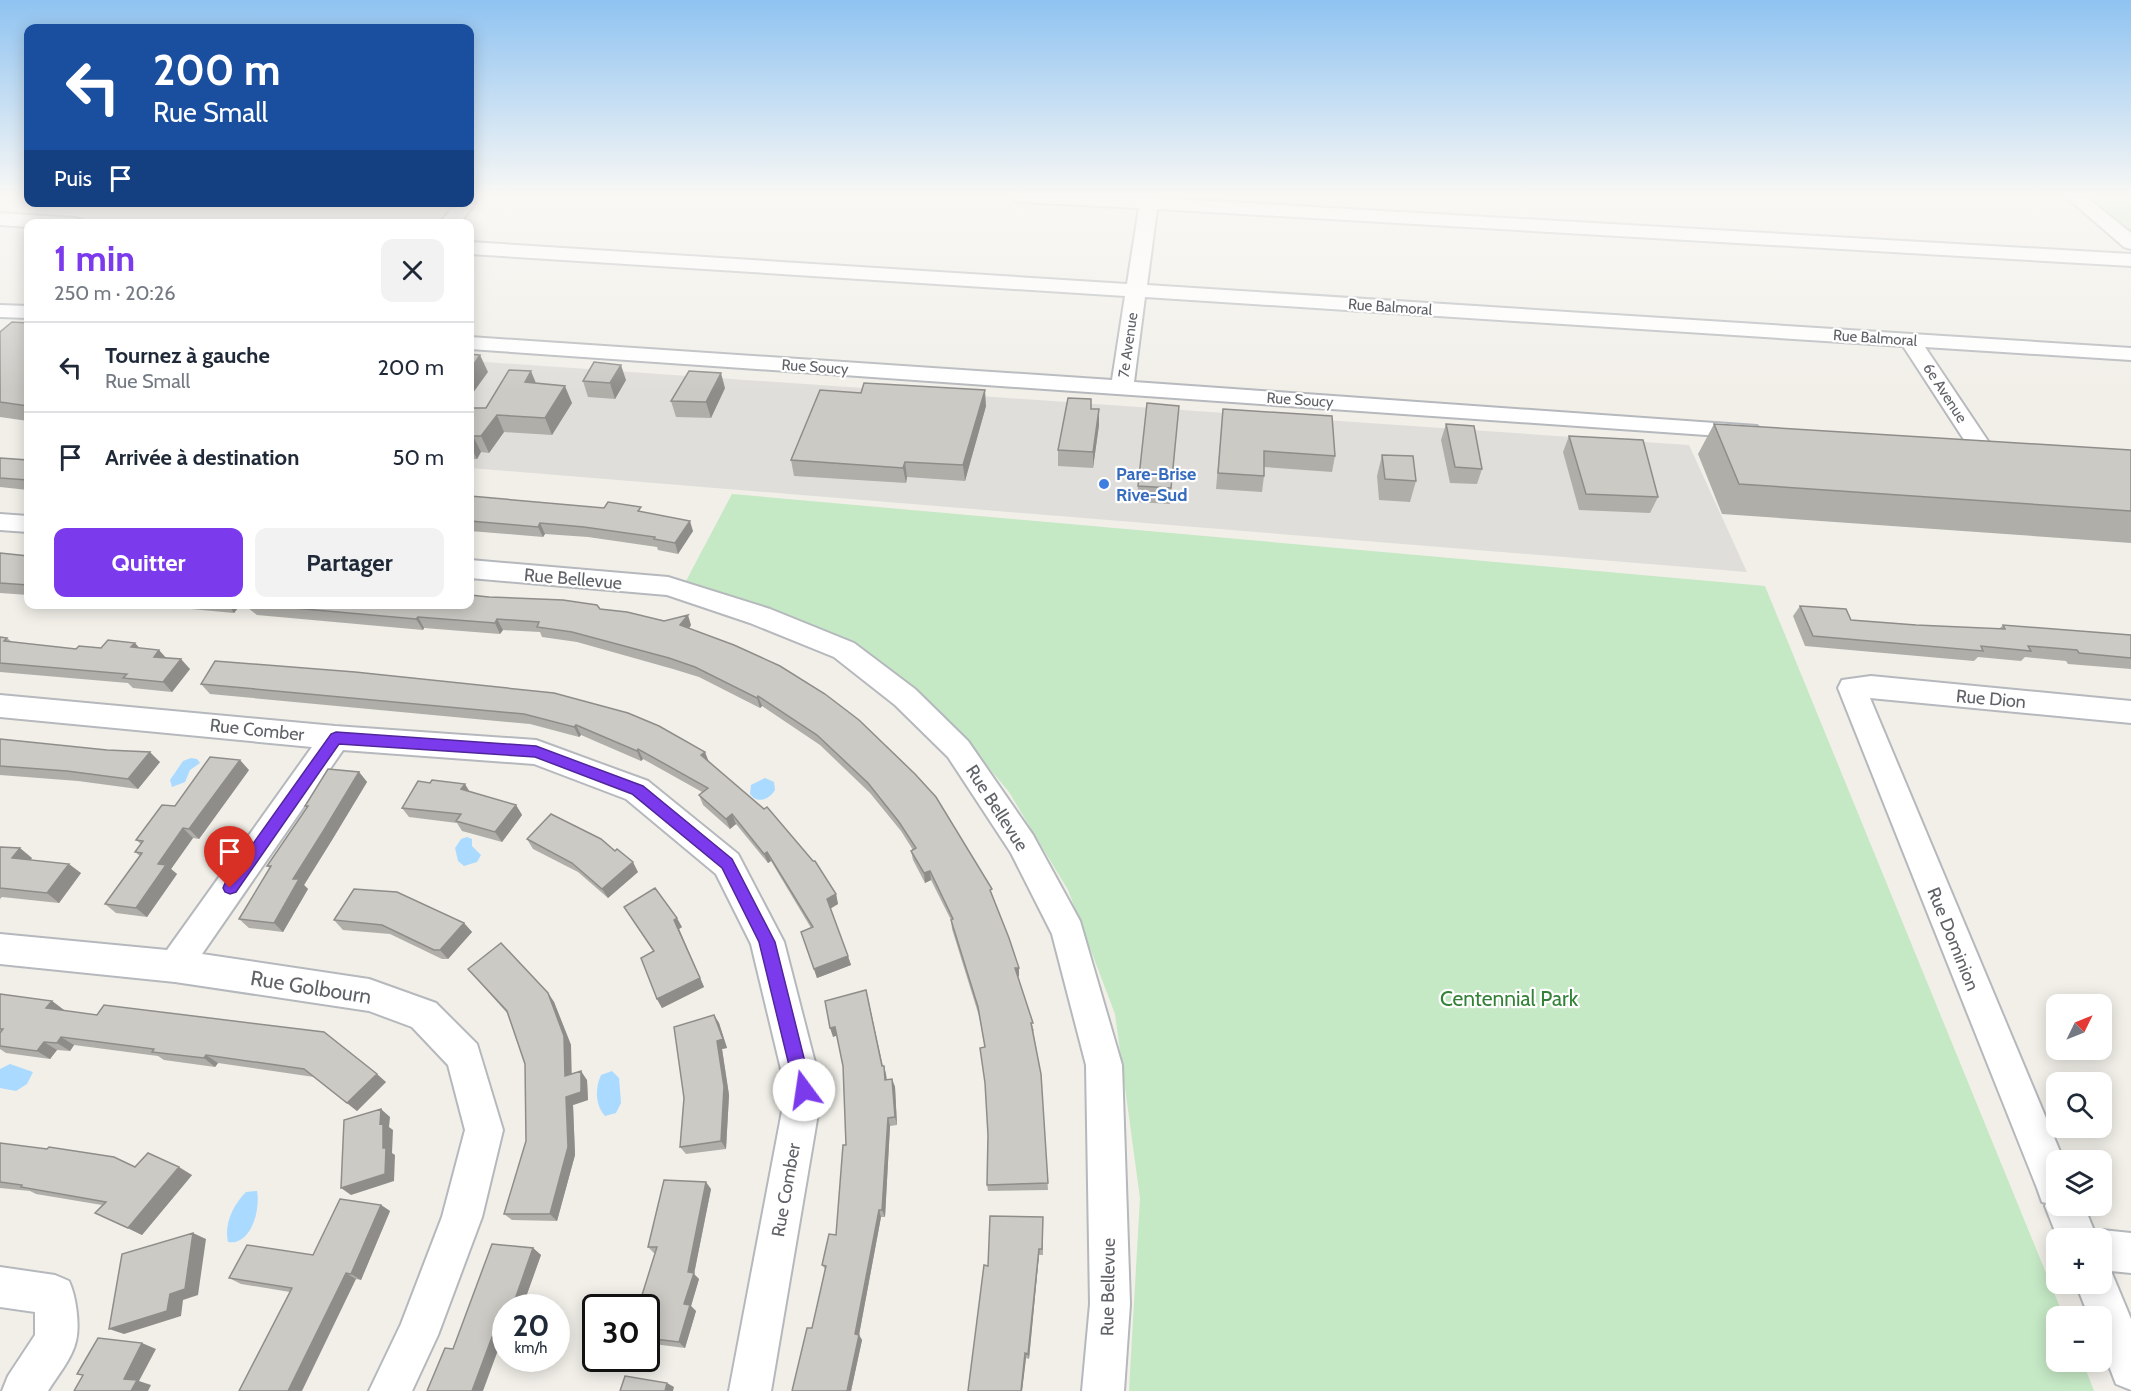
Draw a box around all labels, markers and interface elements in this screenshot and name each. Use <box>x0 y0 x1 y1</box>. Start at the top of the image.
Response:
text: 200 m <box>153 44 280 96</box>
icon: left <box>54 48 132 126</box>
text: Rue Small <box>153 96 268 129</box>
icon: arrive <box>104 162 137 195</box>
text: Puis <box>54 165 92 192</box>
text: 1 min <box>54 236 135 280</box>
button: close <box>381 239 444 302</box>
text: 250 m · 20:26 <box>54 281 176 305</box>
street label: Rue Balmoral <box>1347 295 1433 319</box>
street label: 7e Avenue <box>1115 311 1142 379</box>
street label: Rue Balmoral <box>1832 326 1918 350</box>
text: Tournez à gauche <box>105 342 270 369</box>
icon: left <box>54 351 87 384</box>
text: 200 m <box>378 354 444 381</box>
street label: Rue Soucy <box>781 356 849 378</box>
street label: 6e Avenue <box>1919 360 1971 426</box>
text: Rue Small <box>105 369 190 393</box>
street label: Rue Soucy <box>1266 389 1334 411</box>
icon: arrive <box>54 441 87 474</box>
text: Arrivée à destination <box>105 444 299 471</box>
text: 50 m <box>392 444 444 471</box>
place label: Pare-Brise Rive-Sud <box>1116 463 1196 506</box>
marker: Pare-Brise Rive-Sud <box>1097 477 1111 491</box>
button: Quitter <box>54 528 243 597</box>
button: Partager <box>255 528 444 597</box>
street label: Rue Bellevue <box>523 564 623 594</box>
street label: Rue Dion <box>1955 685 2027 713</box>
street label: Rue Comber <box>209 714 306 746</box>
street label: Rue Bellevue <box>961 761 1033 855</box>
pin <box>204 826 255 888</box>
icon: arrive <box>213 835 246 868</box>
street label: Rue Dominion <box>1922 884 1984 994</box>
street label: Rue Golbourn <box>249 965 373 1009</box>
park label: Centennial Park <box>1440 986 1579 1011</box>
north arrow <box>2046 994 2112 1060</box>
map controls <box>2046 994 2112 1372</box>
position arrow <box>772 1058 836 1122</box>
button: search <box>2046 1072 2112 1138</box>
street label: Rue Comber <box>767 1141 805 1239</box>
button: layers <box>2046 1150 2112 1216</box>
button: + <box>2046 1228 2112 1294</box>
street label: Rue Bellevue <box>1096 1238 1120 1336</box>
speed limit sign: 30 <box>582 1294 660 1372</box>
button: − <box>2046 1306 2112 1372</box>
text: 20 <box>512 1307 550 1344</box>
text: km/h <box>515 1339 547 1357</box>

